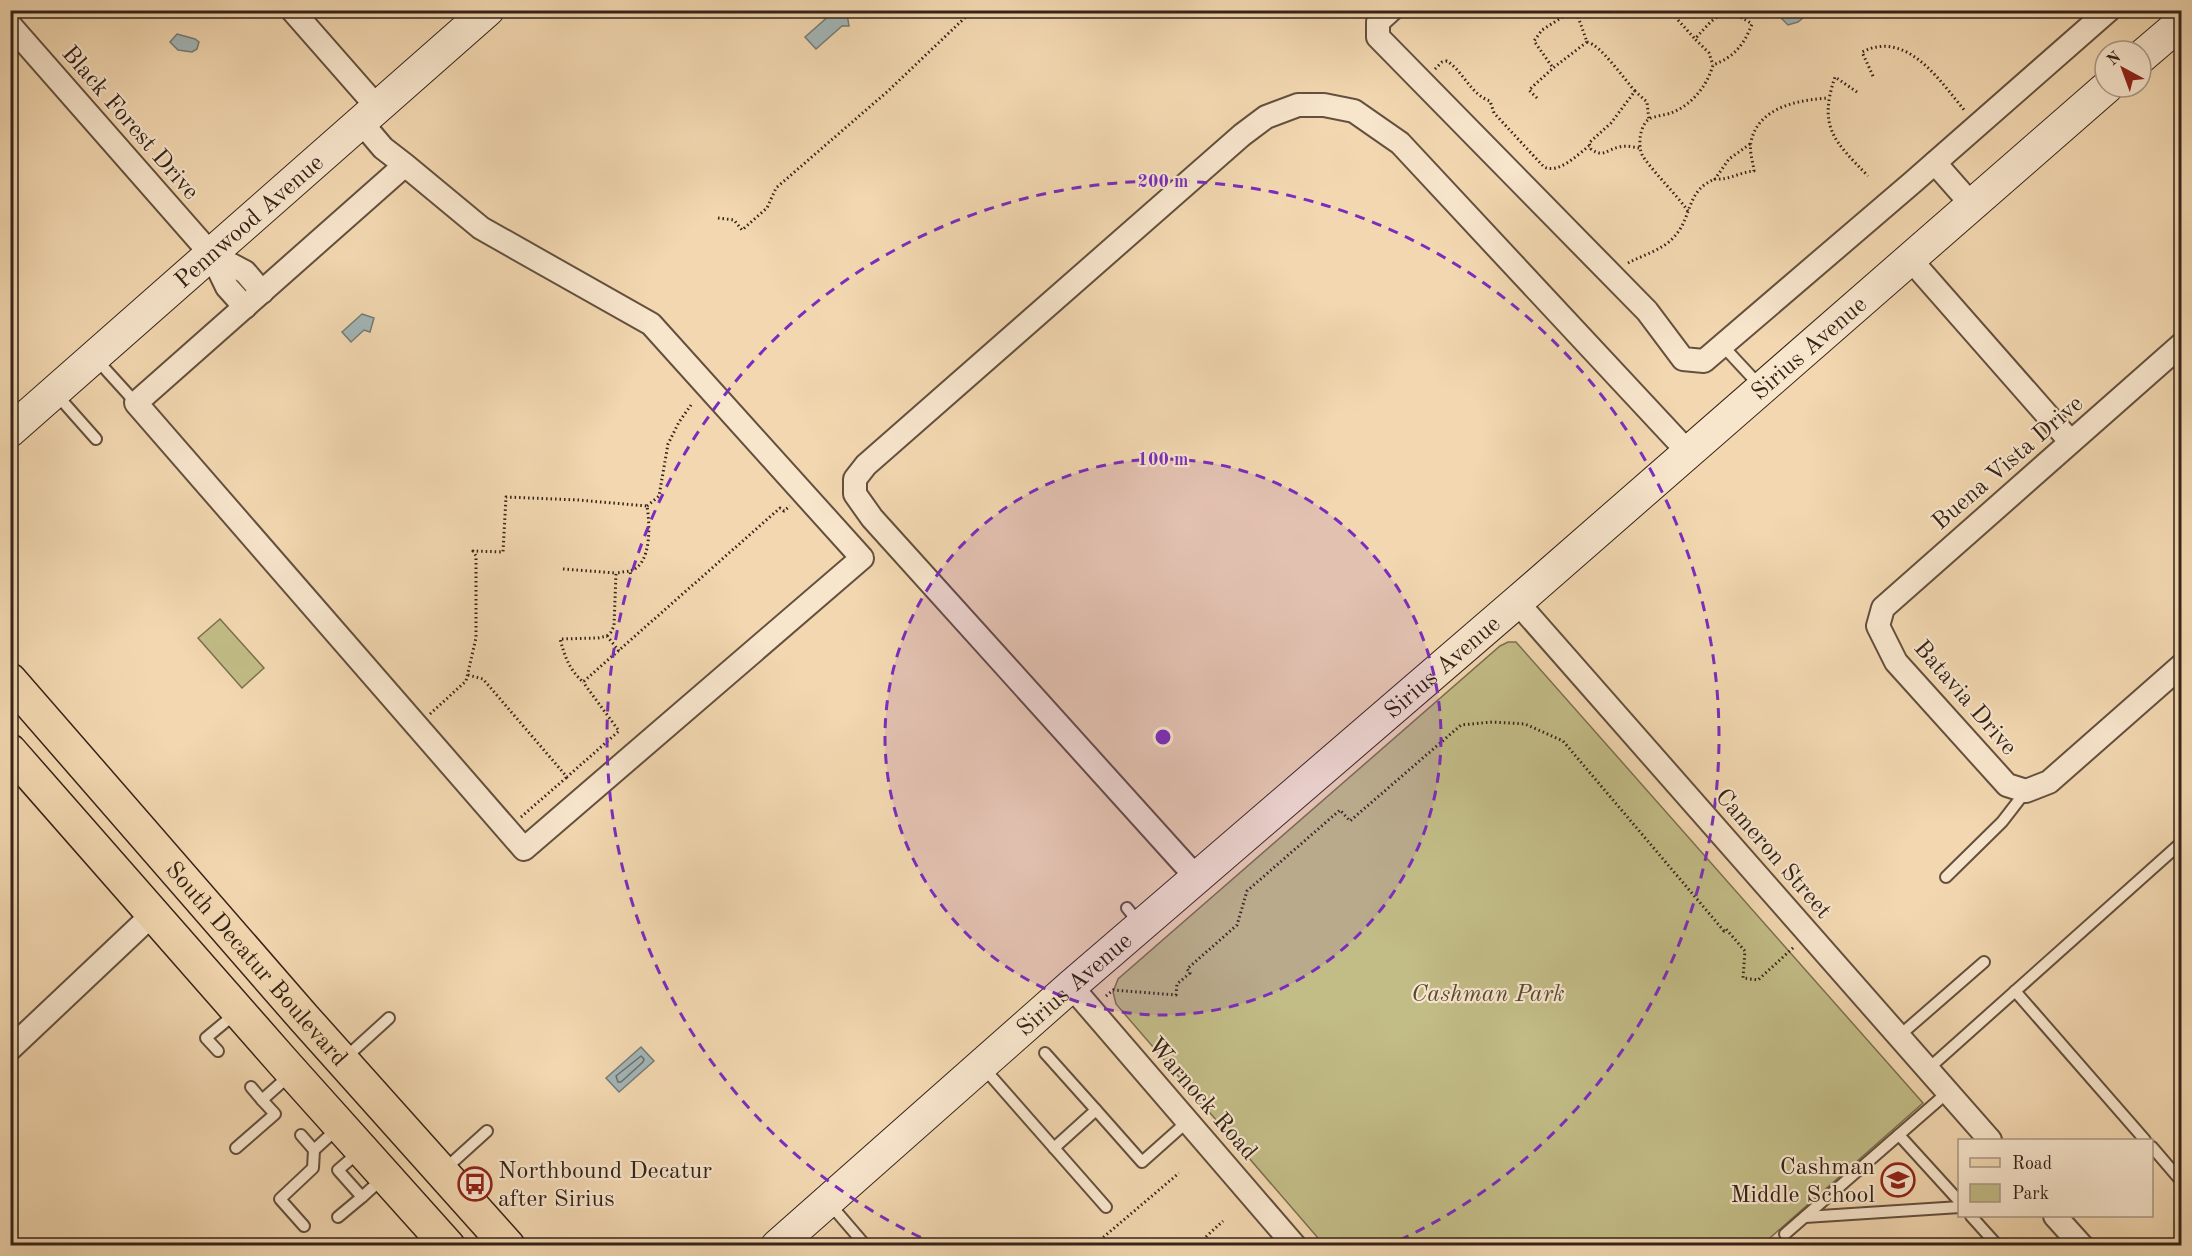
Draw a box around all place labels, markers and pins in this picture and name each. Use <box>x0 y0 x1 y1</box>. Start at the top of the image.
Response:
centre of rings <box>1153 727 1173 747</box>
place label: Cashman Middle School <box>1730 1156 1875 1208</box>
place label: Northbound Decatur after Sirius <box>498 1160 712 1212</box>
school or university icon: Cashman Middle School <box>1880 1162 1916 1198</box>
bus stop icon: Northbound Decatur after Sirius <box>457 1166 493 1202</box>

